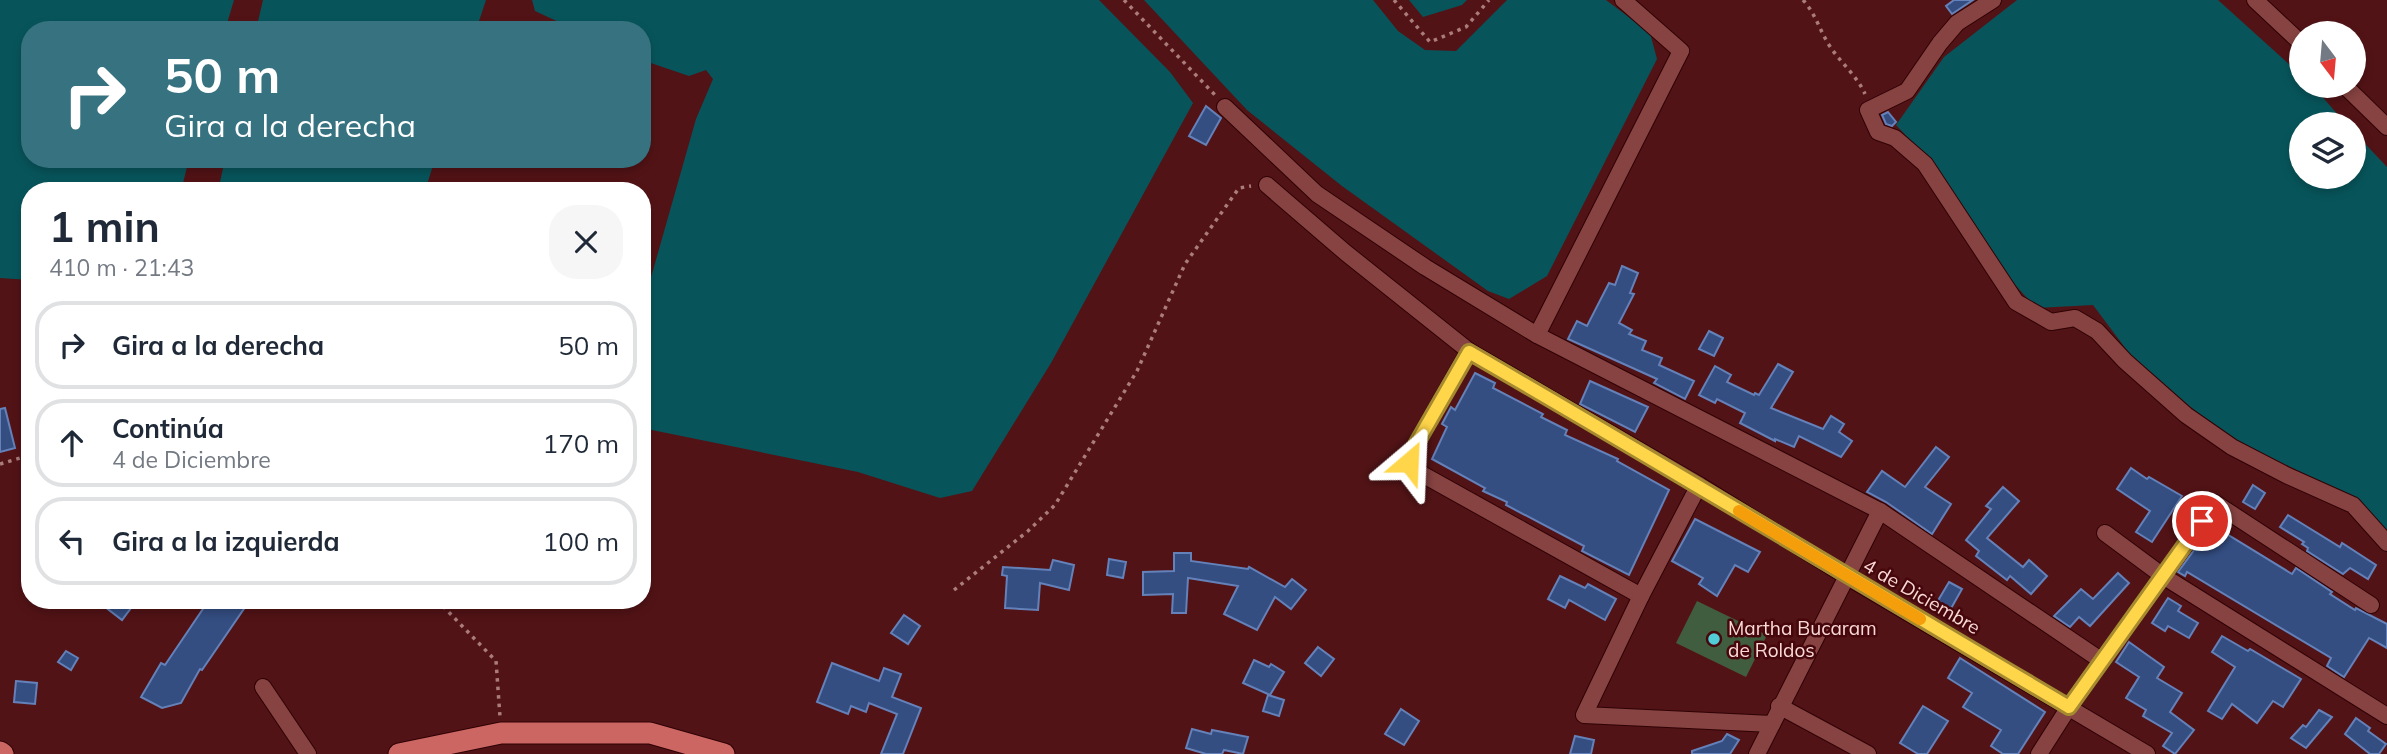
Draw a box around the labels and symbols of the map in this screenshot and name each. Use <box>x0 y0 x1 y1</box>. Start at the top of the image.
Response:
north arrow <box>2289 21 2366 98</box>
position arrow <box>1372 425 1446 499</box>
pin <box>2172 491 2232 551</box>
street label: 4 de Diciembre <box>1859 553 1985 639</box>
place label: Martha Bucaram de Roldos <box>1728 616 1877 662</box>
marker: Martha Bucaram de Roldos <box>1706 631 1722 647</box>

